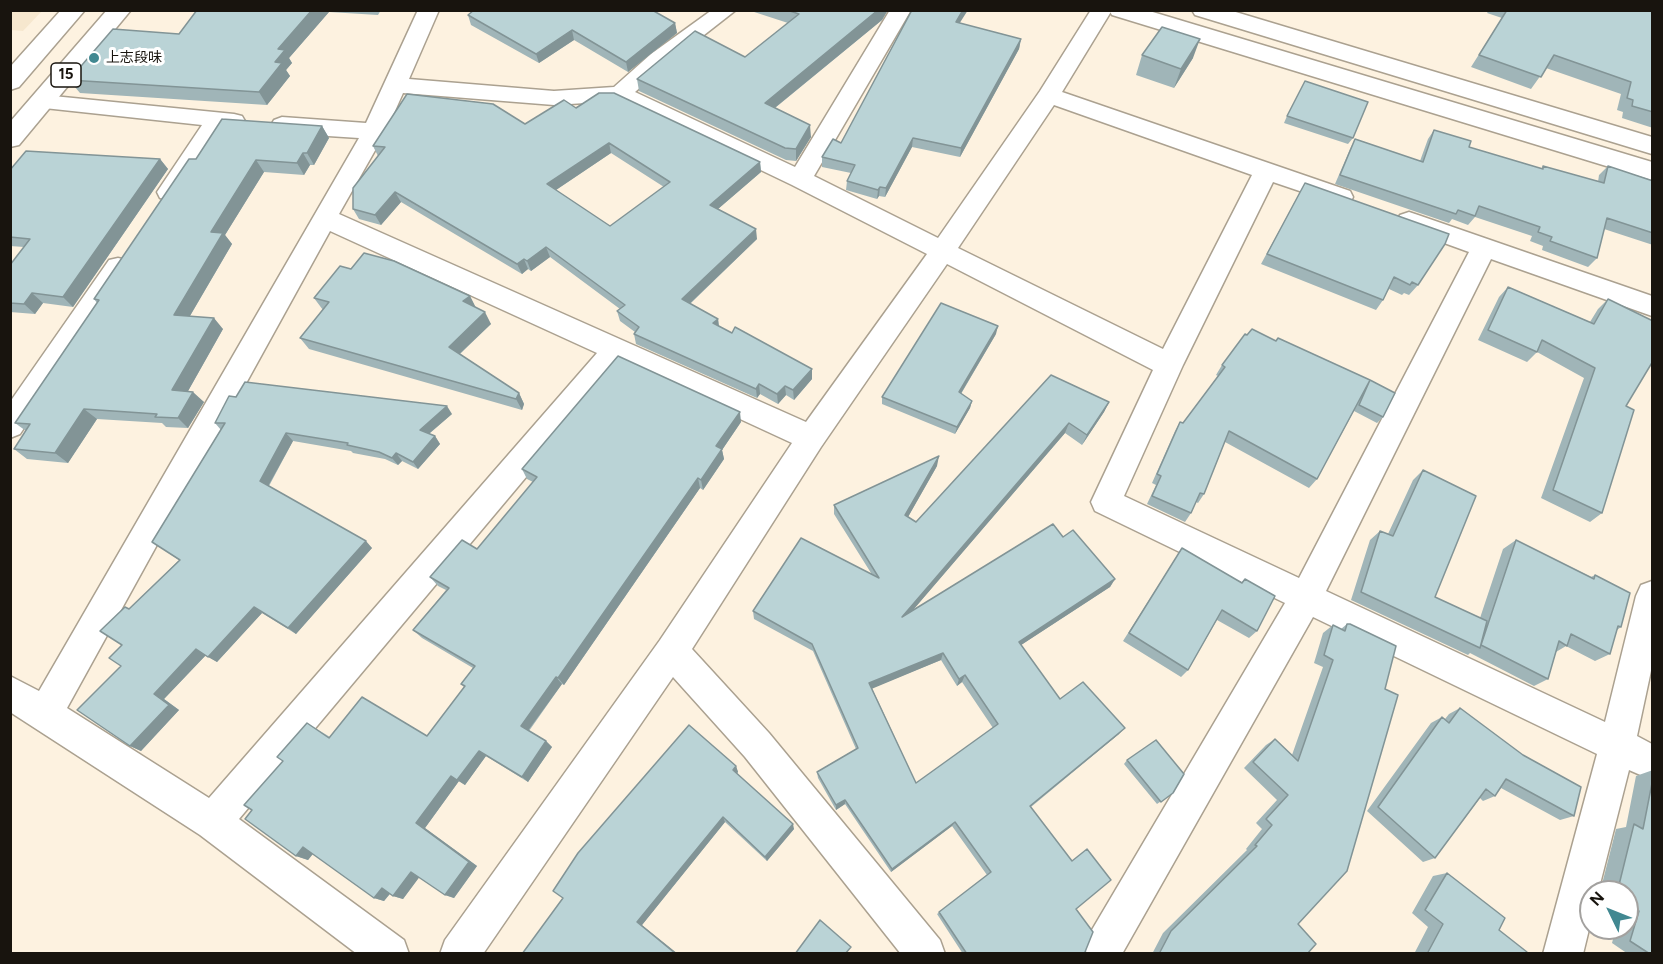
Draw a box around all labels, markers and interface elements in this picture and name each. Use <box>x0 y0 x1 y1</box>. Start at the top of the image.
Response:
place label: 上志段味 <box>106 50 162 66</box>
marker: 上志段味 <box>87 51 101 65</box>
road number: 15 <box>51 63 81 87</box>
north arrow <box>1579 880 1639 940</box>
text: N <box>1586 888 1608 910</box>

